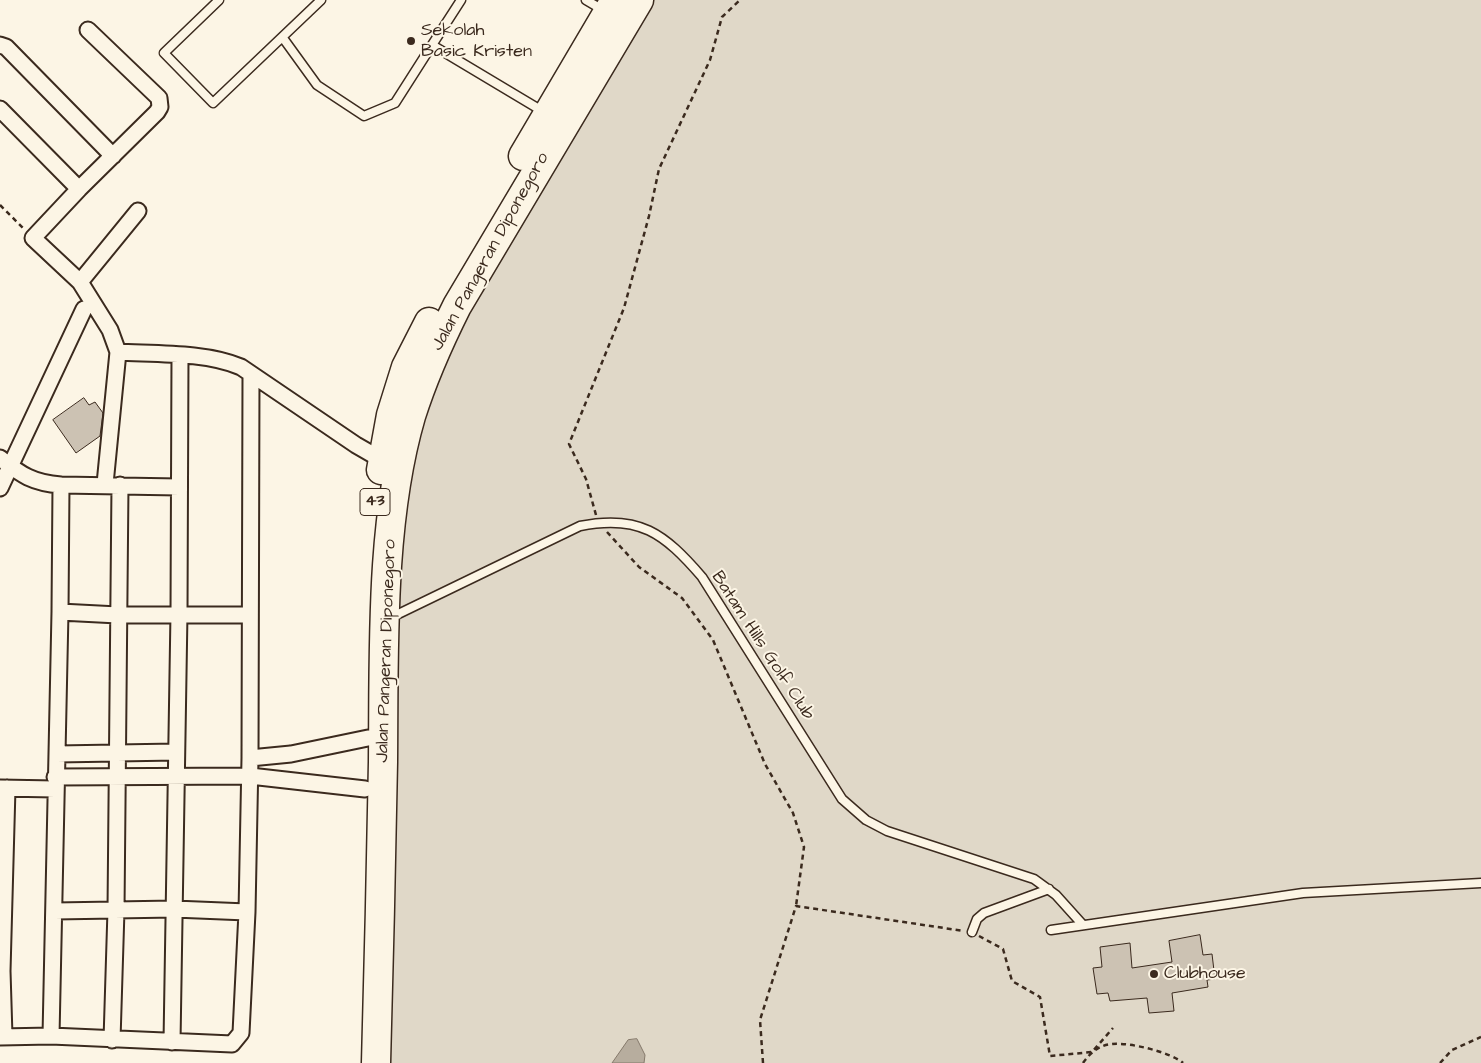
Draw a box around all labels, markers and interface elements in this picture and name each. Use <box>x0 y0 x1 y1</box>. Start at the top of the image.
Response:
place label: Sekolah Basic Kristen <box>421 20 532 62</box>
marker: Sekolah Basic Kristen <box>405 35 417 47</box>
street label: Jalan Pangeran Diponegoro <box>427 149 555 355</box>
road number: 43 <box>360 488 390 516</box>
street label: Jalan Pangeran Diponegoro <box>372 539 402 763</box>
street label: Batam Hills Golf Club <box>706 567 818 725</box>
place label: Clubhouse <box>1164 963 1246 985</box>
marker: Clubhouse <box>1148 968 1160 980</box>

